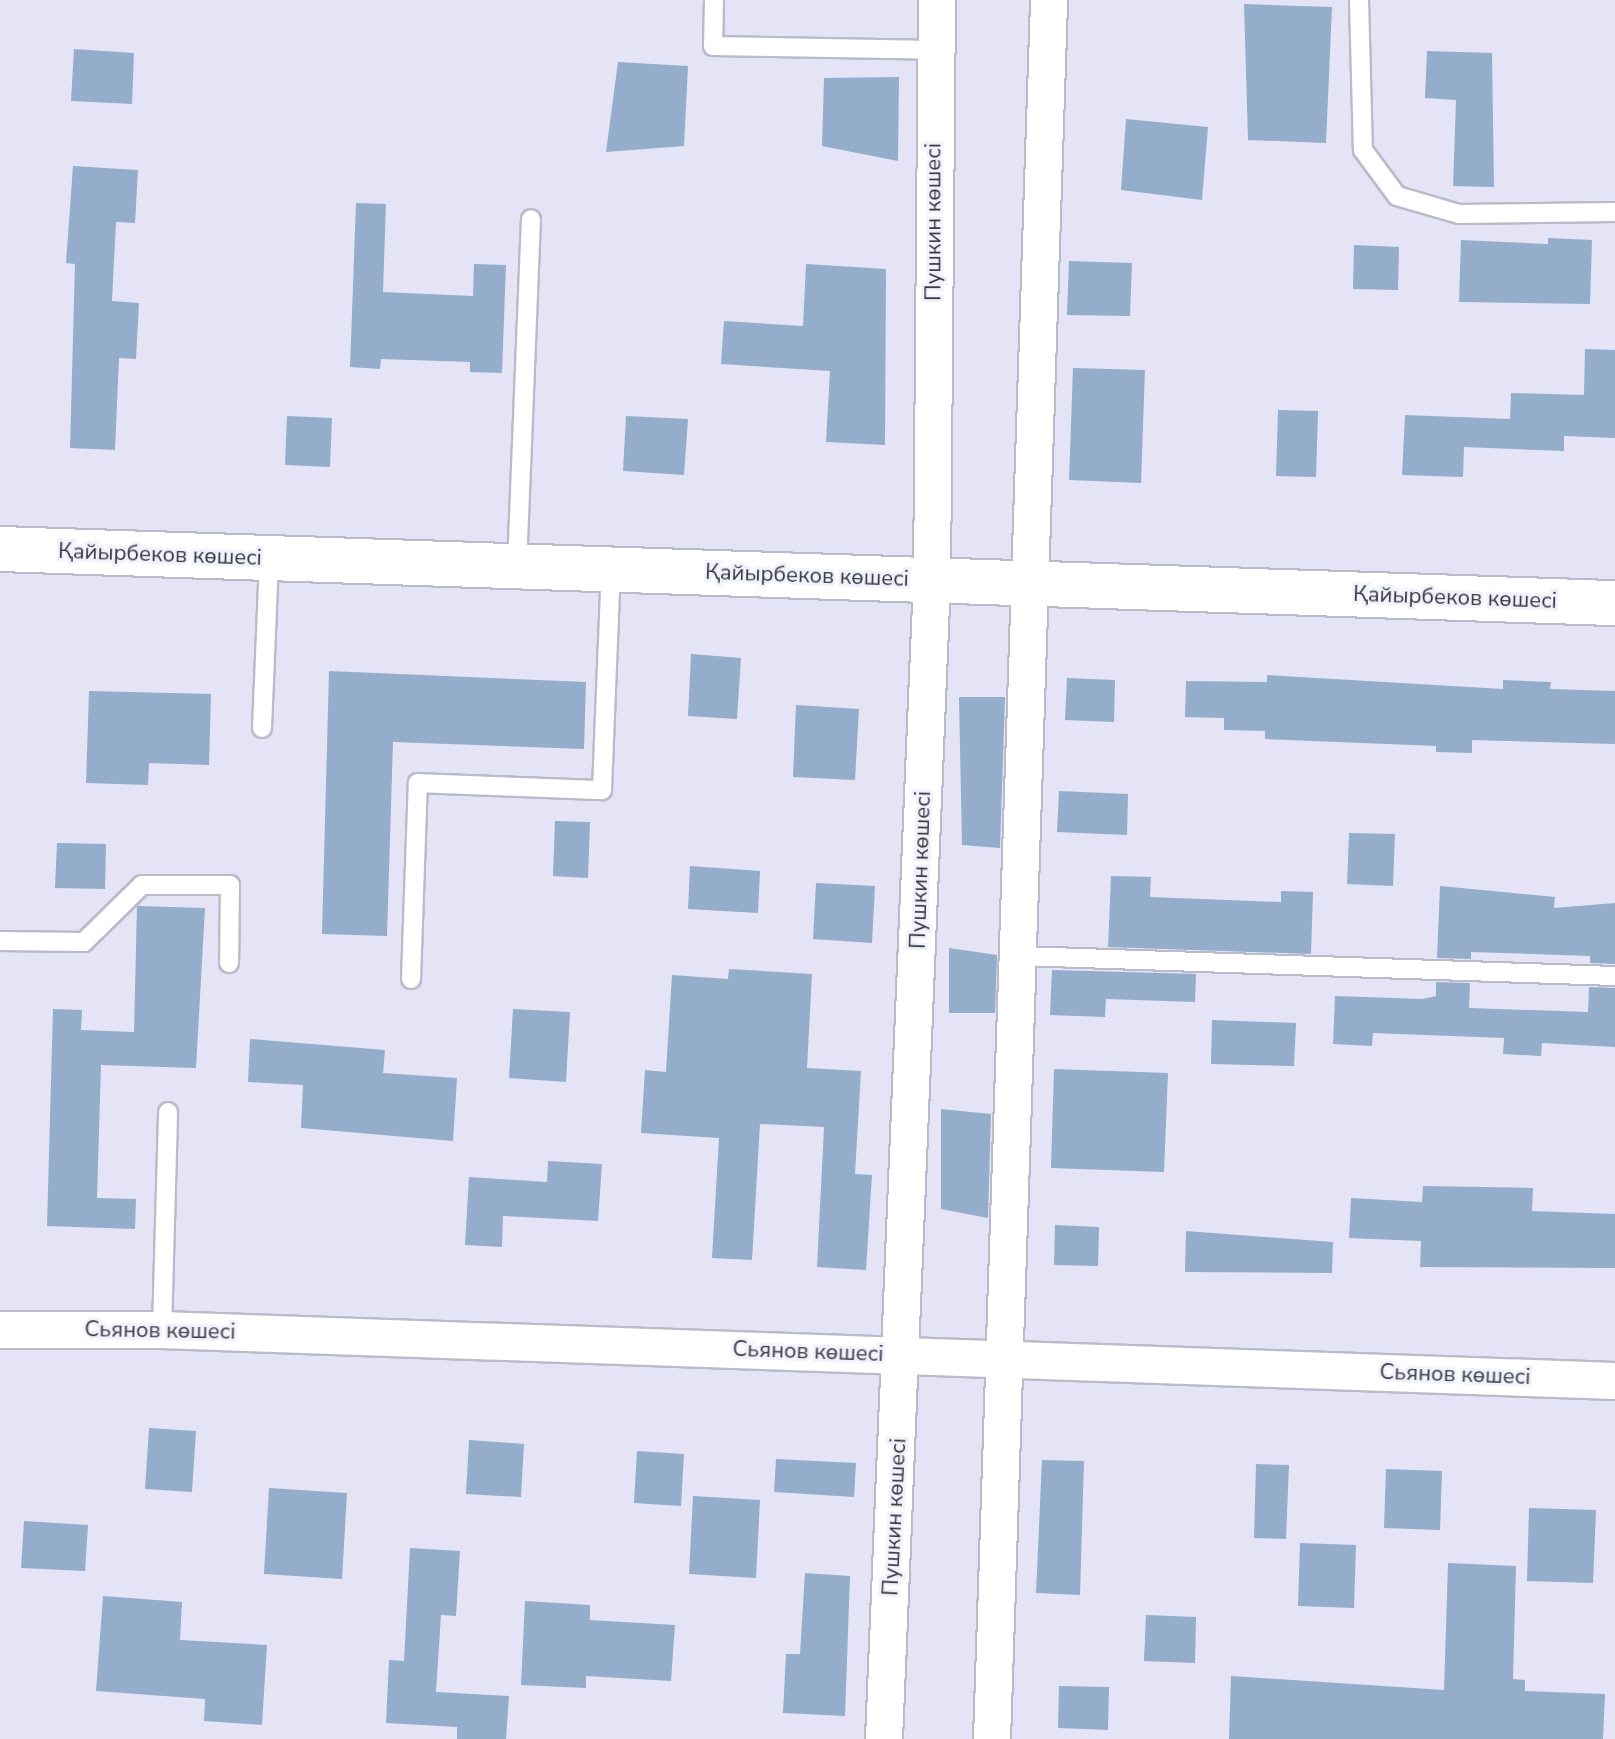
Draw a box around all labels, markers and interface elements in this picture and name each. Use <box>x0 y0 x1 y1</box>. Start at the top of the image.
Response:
street label: Пушкин көшесі <box>921 143 947 301</box>
street label: Қайырбеков көшесі <box>58 538 262 572</box>
street label: Қайырбеков көшесі <box>705 559 909 593</box>
street label: Қайырбеков көшесі <box>1353 581 1557 615</box>
street label: Пушкин көшесі <box>905 791 937 949</box>
street label: Сьянов көшесі <box>84 1316 236 1346</box>
street label: Сьянов көшесі <box>732 1336 884 1368</box>
street label: Сьянов көшесі <box>1379 1359 1531 1391</box>
street label: Пушкин көшесі <box>878 1437 912 1597</box>

